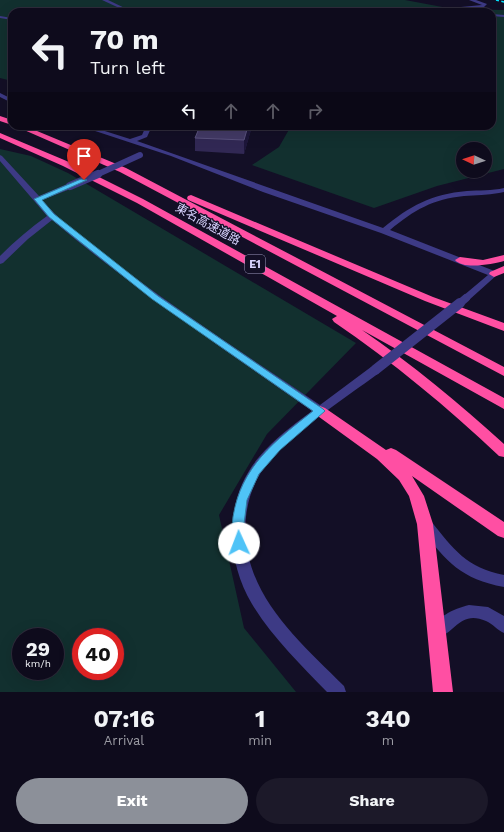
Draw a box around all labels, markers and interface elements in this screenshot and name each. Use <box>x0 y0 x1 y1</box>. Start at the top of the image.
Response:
text: 70 m <box>90 23 159 56</box>
icon: left <box>24 24 76 76</box>
text: Turn left <box>90 57 165 78</box>
icon: left <box>178 100 200 122</box>
icon: ahead <box>220 100 242 122</box>
icon: ahead <box>262 100 284 122</box>
icon: right <box>304 100 326 122</box>
pin <box>67 139 101 180</box>
north arrow <box>456 142 492 178</box>
map controls <box>456 142 492 178</box>
icon: arrive <box>73 145 95 167</box>
street label: 東名高速道路 <box>173 200 243 248</box>
road number: E1 <box>245 255 265 273</box>
position arrow <box>218 522 260 564</box>
speed limit sign: 40 <box>72 628 124 680</box>
text: 29 <box>26 637 50 661</box>
text: km/h <box>25 658 51 669</box>
text: 07:16 <box>93 705 155 733</box>
text: 1 <box>255 705 265 733</box>
text: 340 <box>365 705 411 733</box>
text: Arrival <box>104 733 144 748</box>
text: min <box>248 733 272 748</box>
text: m <box>382 733 394 748</box>
button: Exit <box>16 778 248 824</box>
button: Share <box>256 778 488 824</box>

